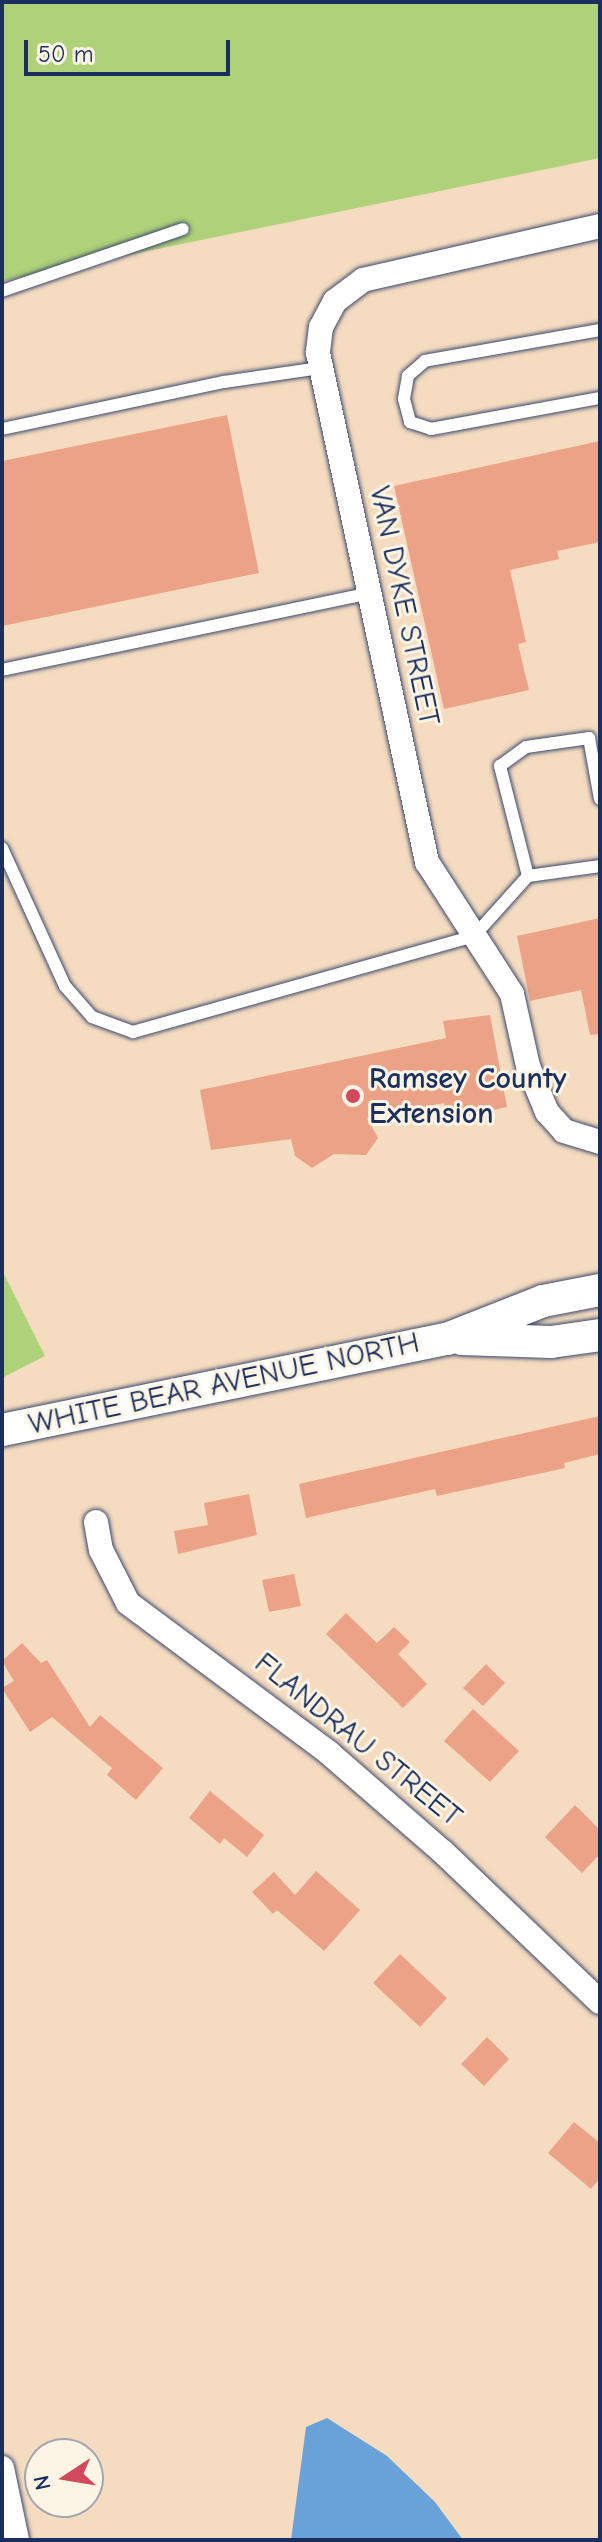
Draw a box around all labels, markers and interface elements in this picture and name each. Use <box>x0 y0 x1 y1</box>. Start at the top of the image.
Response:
scale bar <box>28 24 234 74</box>
text: 50 m <box>38 40 94 68</box>
street label: VAN DYKE STREET <box>361 483 447 729</box>
place label: Ramsey County Extension <box>369 1061 566 1132</box>
marker: Ramsey County Extension <box>344 1087 362 1105</box>
street label: WHITE BEAR AVENUE NORTH <box>25 1325 423 1443</box>
street label: FLANDRAU STREET <box>247 1645 469 1835</box>
north arrow <box>24 2438 104 2518</box>
text: N <box>28 2473 57 2492</box>

